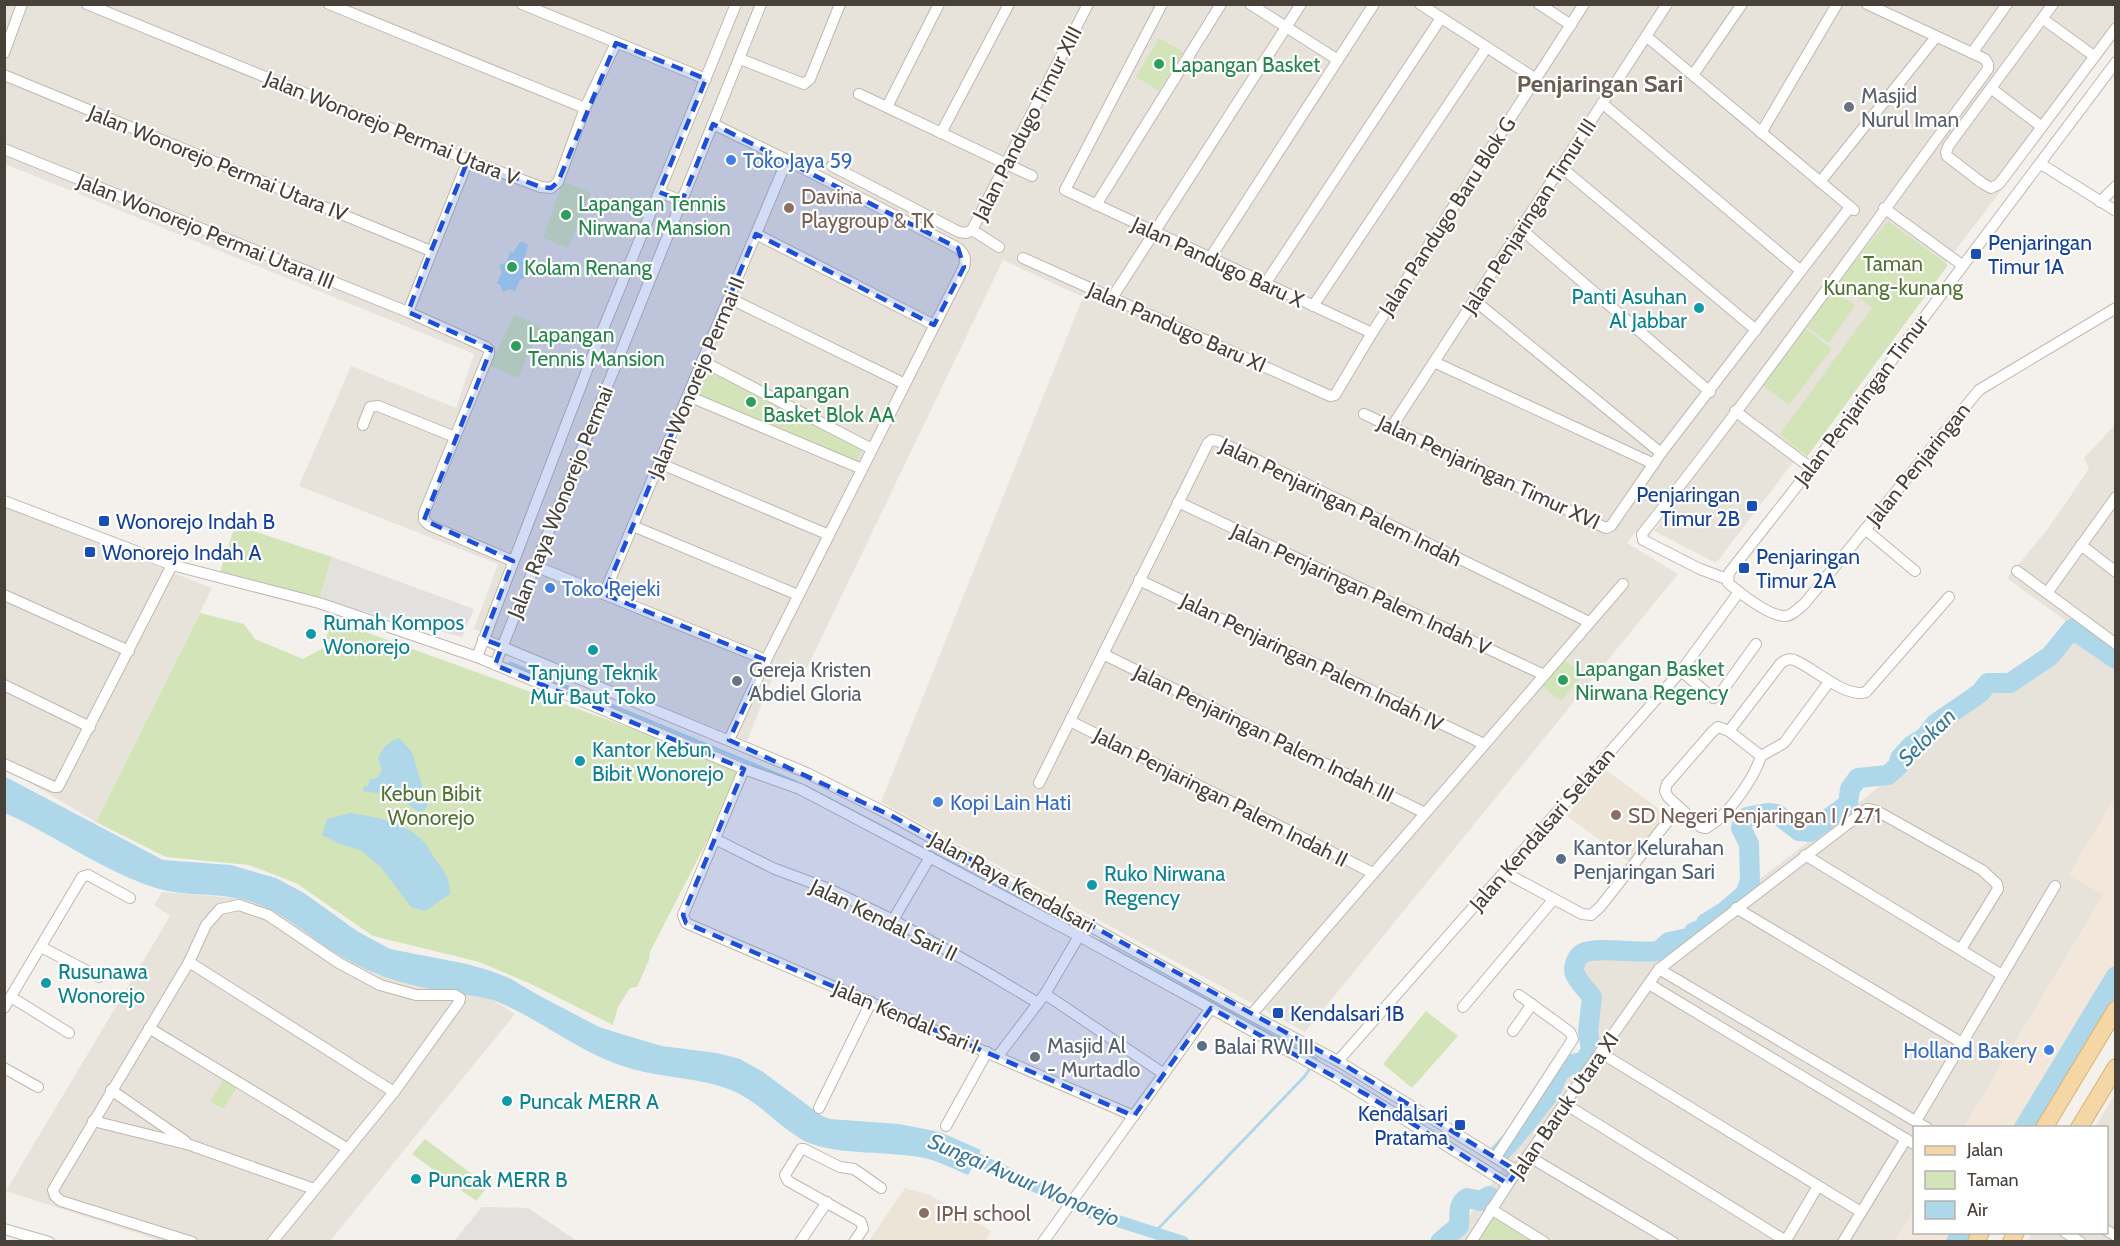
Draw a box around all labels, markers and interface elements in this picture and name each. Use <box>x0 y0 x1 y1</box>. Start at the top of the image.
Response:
street label: Jalan Pandugo Timur XIII <box>967 22 1087 225</box>
place label: Lapangan Basket <box>1171 52 1320 77</box>
marker: Lapangan Basket <box>1152 57 1166 71</box>
street label: Jalan Wonorejo Permai Utara V <box>260 65 523 191</box>
district label: Penjaringan Sari <box>1517 69 1683 98</box>
place label: Masjid Nurul Iman <box>1861 83 1959 132</box>
street label: Jalan Wonorejo Permai Utara IV <box>84 99 351 227</box>
marker: Masjid Nurul Iman <box>1842 100 1856 114</box>
street label: Jalan Pandugo Baru Blok G <box>1373 112 1521 321</box>
street label: Jalan Penjaringan Timur III <box>1456 114 1602 320</box>
place label: Toko Jaya 59 <box>743 148 853 173</box>
marker: Toko Jaya 59 <box>724 153 738 167</box>
street label: Jalan Wonorejo Permai Utara III <box>73 168 338 295</box>
place label: Davina Playgroup & TK <box>801 184 935 233</box>
place label: Lapangan Tennis Nirwana Mansion <box>578 191 731 240</box>
marker: Davina Playgroup & TK <box>782 201 796 215</box>
marker: Lapangan Tennis Nirwana Mansion <box>559 208 573 222</box>
street label: Jalan Pandugo Baru X <box>1127 211 1309 313</box>
place label: Penjaringan Timur 1A <box>1988 230 2092 279</box>
marker: Penjaringan Timur 1A <box>1969 247 1983 261</box>
park label: Taman Kunang-kunang <box>1823 251 1963 300</box>
place label: Kolam Renang <box>524 255 652 280</box>
marker: Kolam Renang <box>505 260 519 274</box>
street label: Jalan Wonorejo Permai II <box>642 273 751 483</box>
street label: Jalan Pandugo Baru XI <box>1083 276 1270 378</box>
place label: Panti Asuhan Al Jabbar <box>1572 284 1687 333</box>
marker: Panti Asuhan Al Jabbar <box>1692 301 1706 315</box>
street label: Jalan Penjaringan Timur <box>1789 310 1933 490</box>
place label: Lapangan Tennis Mansion <box>528 322 665 371</box>
marker: Lapangan Tennis Mansion <box>509 339 523 353</box>
place label: Lapangan Basket Blok AA <box>763 378 895 427</box>
street label: Jalan Raya Wonorejo Permai <box>502 382 619 623</box>
marker: Lapangan Basket Blok AA <box>744 395 758 409</box>
street label: Jalan Penjaringan <box>1861 398 1975 530</box>
street label: Jalan Penjaringan Timur XVI <box>1373 409 1604 535</box>
street label: Jalan Penjaringan Palem Indah <box>1215 432 1466 572</box>
place label: Penjaringan Timur 2B <box>1636 482 1740 531</box>
marker: Penjaringan Timur 2B <box>1745 499 1759 513</box>
place label: Wonorejo Indah B <box>116 509 275 535</box>
marker: Wonorejo Indah B <box>97 514 111 528</box>
street label: Jalan Penjaringan Palem Indah V <box>1226 517 1495 661</box>
place label: Wonorejo Indah A <box>102 540 261 566</box>
place label: Penjaringan Timur 2A <box>1756 544 1860 593</box>
marker: Wonorejo Indah A <box>83 545 97 559</box>
marker: Penjaringan Timur 2A <box>1737 561 1751 575</box>
place label: Toko Rejeki <box>562 576 660 602</box>
marker: Toko Rejeki <box>543 581 557 595</box>
street label: Jalan Penjaringan Palem Indah IV <box>1175 587 1447 738</box>
place label: Rumah Kompos Wonorejo <box>323 610 464 660</box>
marker: Rumah Kompos Wonorejo <box>304 627 318 641</box>
marker: Tanjung Teknik Mur Baut Toko <box>586 643 600 657</box>
place label: Lapangan Basket Nirwana Regency <box>1575 656 1729 705</box>
place label: Gereja Kristen Abdiel Gloria <box>749 657 871 706</box>
street label: Jalan Penjaringan Palem Indah III <box>1130 659 1398 807</box>
place label: Tanjung Teknik Mur Baut Toko <box>528 660 658 709</box>
marker: Lapangan Basket Nirwana Regency <box>1556 673 1570 687</box>
marker: Gereja Kristen Abdiel Gloria <box>730 674 744 688</box>
water label: Selokan <box>1892 702 1962 772</box>
street label: Jalan Penjaringan Palem Indah II <box>1090 722 1352 872</box>
place label: Kantor Kebun Bibit Wonorejo <box>592 737 724 787</box>
street label: Jalan Kendalsari Selatan <box>1464 742 1620 917</box>
marker: Kantor Kebun Bibit Wonorejo <box>573 754 587 768</box>
park label: Kebun Bibit Wonorejo <box>380 781 482 831</box>
place label: Kopi Lain Hati <box>950 790 1071 815</box>
marker: Kopi Lain Hati <box>931 795 945 809</box>
place label: SD Negeri Penjaringan I / 271 <box>1628 803 1881 829</box>
marker: SD Negeri Penjaringan I / 271 <box>1609 808 1623 822</box>
street label: Jalan Raya Kendalsari <box>924 826 1099 938</box>
place label: Kantor Kelurahan Penjaringan Sari <box>1573 835 1724 885</box>
marker: Kantor Kelurahan Penjaringan Sari <box>1554 852 1568 866</box>
place label: Ruko Nirwana Regency <box>1104 861 1225 910</box>
street label: Jalan Kendal Sari II <box>805 873 962 966</box>
marker: Ruko Nirwana Regency <box>1085 878 1099 892</box>
place label: Rusunawa Wonorejo <box>58 959 148 1009</box>
street label: Jalan Kendal Sari I <box>829 975 982 1059</box>
marker: Rusunawa Wonorejo <box>39 976 53 990</box>
place label: Kendalsari 1B <box>1290 1001 1404 1026</box>
marker: Kendalsari 1B <box>1271 1006 1285 1020</box>
street label: Jalan Baruk Utara XI <box>1504 1027 1624 1184</box>
place label: Masjid Al - Murtadlo <box>1047 1033 1140 1082</box>
place label: Balai RW III <box>1214 1034 1314 1059</box>
place label: Holland Bakery <box>1903 1038 2037 1063</box>
marker: Balai RW III <box>1195 1039 1209 1053</box>
marker: Holland Bakery <box>2042 1043 2056 1057</box>
marker: Masjid Al - Murtadlo <box>1028 1050 1042 1064</box>
place label: Puncak MERR A <box>519 1089 659 1114</box>
marker: Puncak MERR A <box>500 1094 514 1108</box>
place label: Kendalsari Pratama <box>1358 1101 1448 1150</box>
marker: Kendalsari Pratama <box>1453 1118 1467 1132</box>
legend <box>1913 1126 2108 1234</box>
water label: Sungai Avuur Wonorejo <box>924 1128 1124 1232</box>
text: Jalan <box>1966 1139 2003 1161</box>
place label: Puncak MERR B <box>428 1167 568 1192</box>
text: Taman <box>1967 1169 2019 1191</box>
marker: Puncak MERR B <box>409 1172 423 1186</box>
text: Air <box>1967 1199 1988 1221</box>
place label: IPH school <box>936 1201 1031 1226</box>
marker: IPH school <box>917 1206 931 1220</box>

